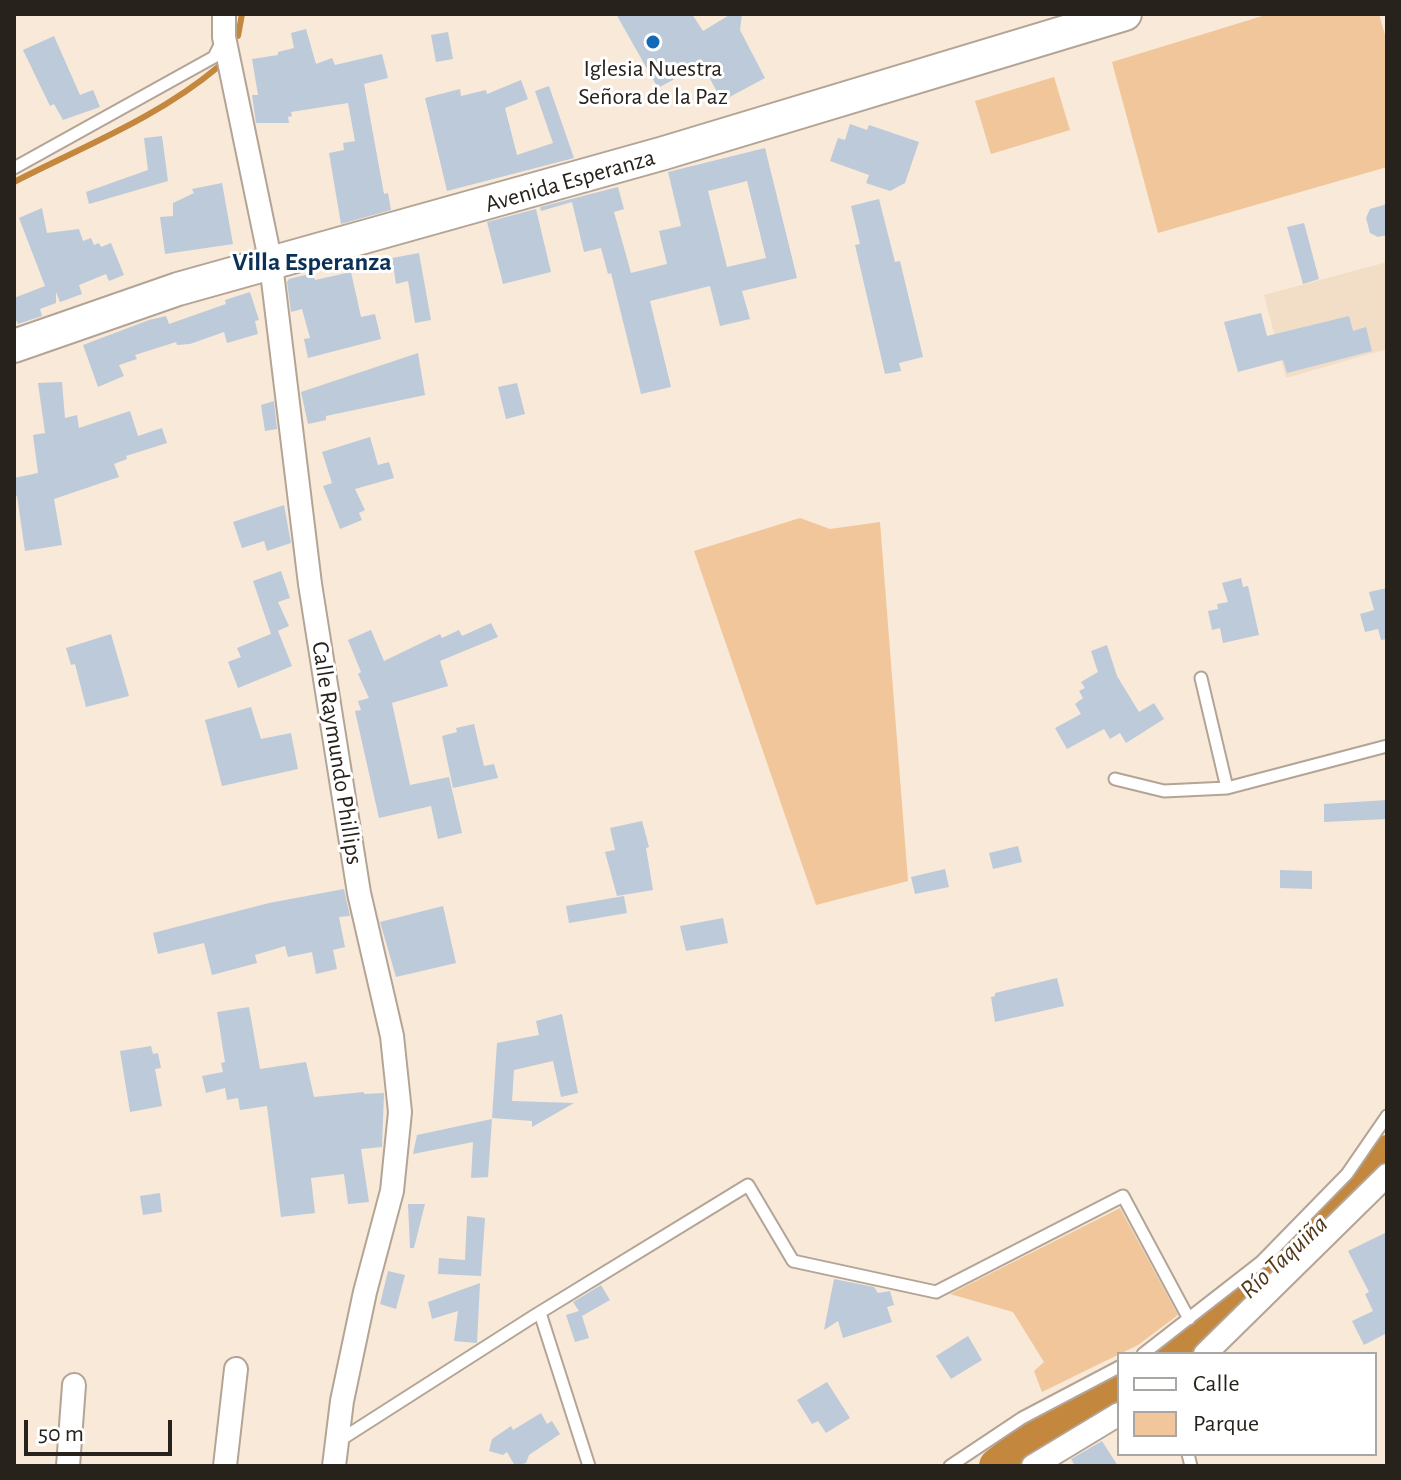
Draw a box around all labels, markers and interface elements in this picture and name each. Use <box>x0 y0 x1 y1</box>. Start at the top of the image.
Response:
marker: Iglesia Nuestra Señora de la Paz <box>644 33 662 51</box>
place label: Iglesia Nuestra Señora de la Paz <box>578 55 728 111</box>
street label: Avenida Esperanza <box>482 143 658 219</box>
district label: Villa Esperanza <box>232 246 392 278</box>
street label: Calle Raymundo Phillips <box>305 639 369 867</box>
water label: Río Taquiña <box>1234 1209 1334 1305</box>
legend <box>1117 1352 1377 1456</box>
text: Calle <box>1193 1372 1240 1396</box>
scale bar <box>28 1404 176 1454</box>
text: Parque <box>1193 1412 1259 1436</box>
text: 50 m <box>38 1422 84 1446</box>

